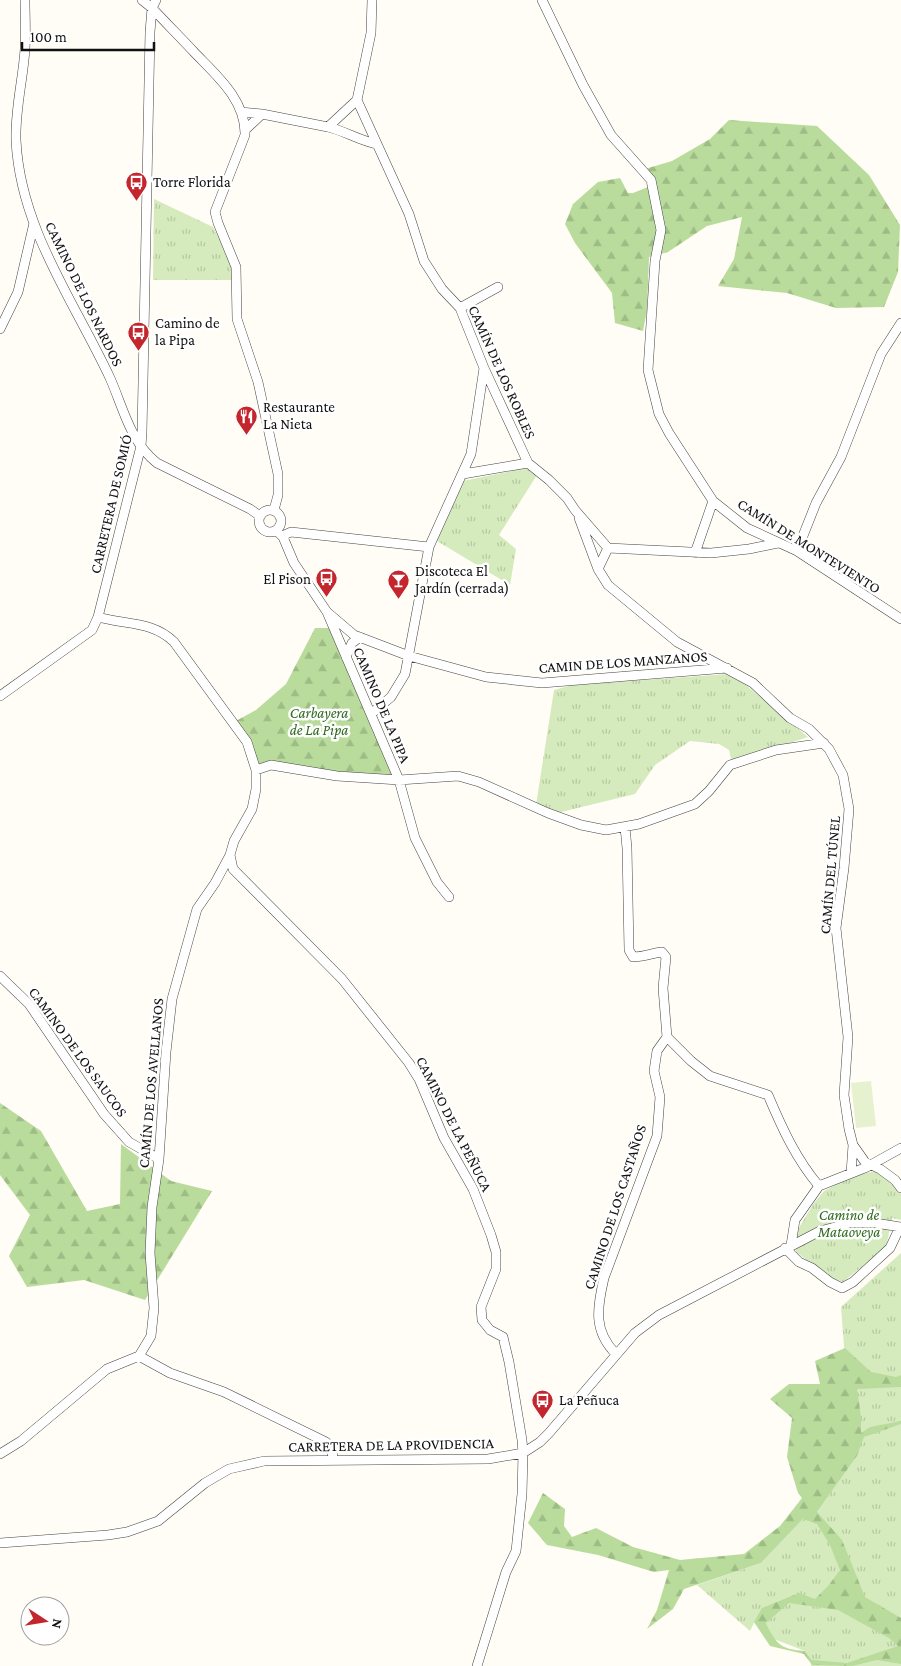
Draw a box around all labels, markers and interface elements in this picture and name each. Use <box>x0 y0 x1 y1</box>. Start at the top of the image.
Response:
scale bar <box>22 20 155 52</box>
text: 100 m <box>30 29 67 45</box>
bus stop icon: Torre Florida <box>125 170 149 201</box>
place label: Torre Florida <box>153 174 231 190</box>
street label: CAMINO DE LOS NARDOS <box>42 219 126 369</box>
street label: CAMÍN DE LOS ROBLES <box>465 303 539 441</box>
place label: Camino de la Pipa <box>155 315 220 349</box>
bus stop icon: Camino de la Pipa <box>127 320 151 351</box>
place label: Restaurante La Nieta <box>263 399 335 432</box>
restaurant icon: Restaurante La Nieta <box>235 404 259 435</box>
street label: CARRETERA DE SOMIÓ <box>87 433 135 575</box>
street label: CAMÍN DE MONTEVIENTO <box>735 495 883 597</box>
place label: Discoteca El Jardín (cerrada) <box>413 563 509 597</box>
bus stop icon: El Pison <box>315 567 339 598</box>
bar icon: Discoteca El Jardín (cerrada) <box>387 568 411 599</box>
place label: El Pison <box>263 571 311 587</box>
street label: CAMINO DE LA PIPA <box>350 645 414 766</box>
street label: CAMIN DE LOS MANZANOS <box>538 648 708 676</box>
park label: Carbayera de La Pipa <box>290 705 348 739</box>
street label: CAMÍN DEL TÚNEL <box>817 815 843 935</box>
street label: CAMINO DE LOS SAUCOS <box>26 984 130 1120</box>
street label: CAMÍN DE LOS AVELLANOS <box>136 997 166 1169</box>
street label: CAMINO DE LA PEÑUCA <box>413 1054 495 1195</box>
street label: CAMINO DE LOS CASTAÑOS <box>581 1123 649 1291</box>
park label: Camino de Mataoveya <box>817 1207 880 1241</box>
bus stop icon: La Peñuca <box>531 1388 555 1419</box>
place label: La Peñuca <box>559 1392 619 1408</box>
street label: CARRETERA DE LA PROVIDENCIA <box>288 1435 495 1455</box>
north arrow <box>20 1596 70 1646</box>
text: N <box>49 1617 67 1630</box>

